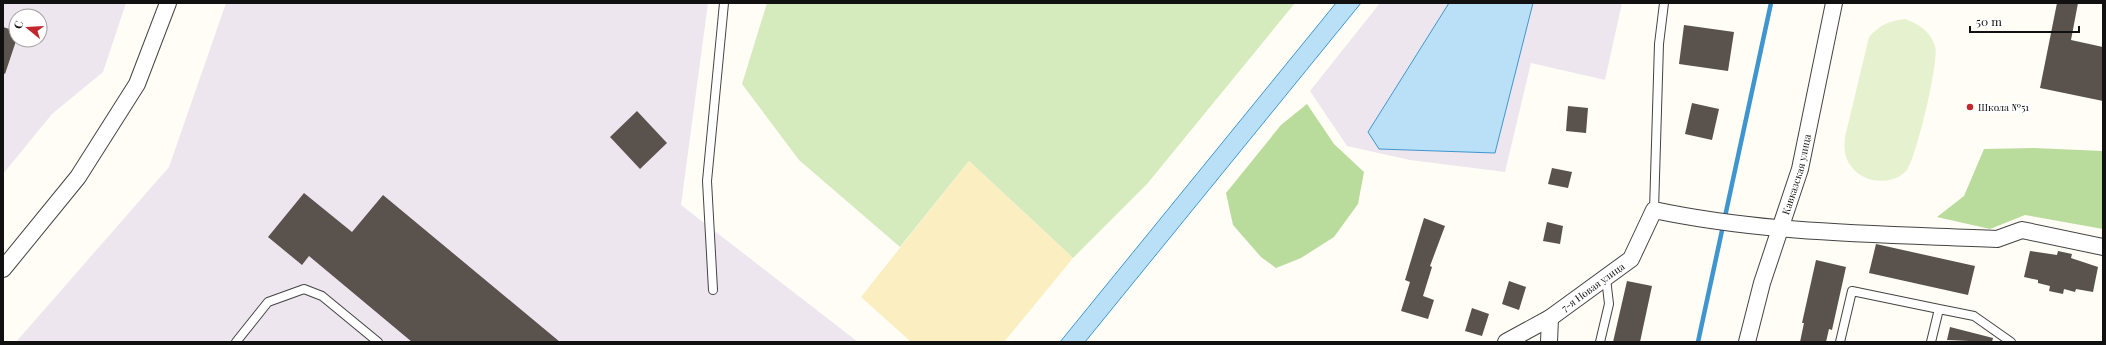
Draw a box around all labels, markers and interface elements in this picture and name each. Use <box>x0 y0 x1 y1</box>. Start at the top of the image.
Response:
north arrow <box>8 8 48 48</box>
scale bar <box>1970 8 2079 34</box>
text: 50 m <box>1976 13 2002 29</box>
text: С <box>10 19 26 31</box>
place label: Школа №51 <box>1978 100 2029 114</box>
marker: Школа №51 <box>1965 102 1975 112</box>
street label: Кавказская улица <box>1778 133 1814 216</box>
street label: 7-я Новая улица <box>1558 259 1627 315</box>

